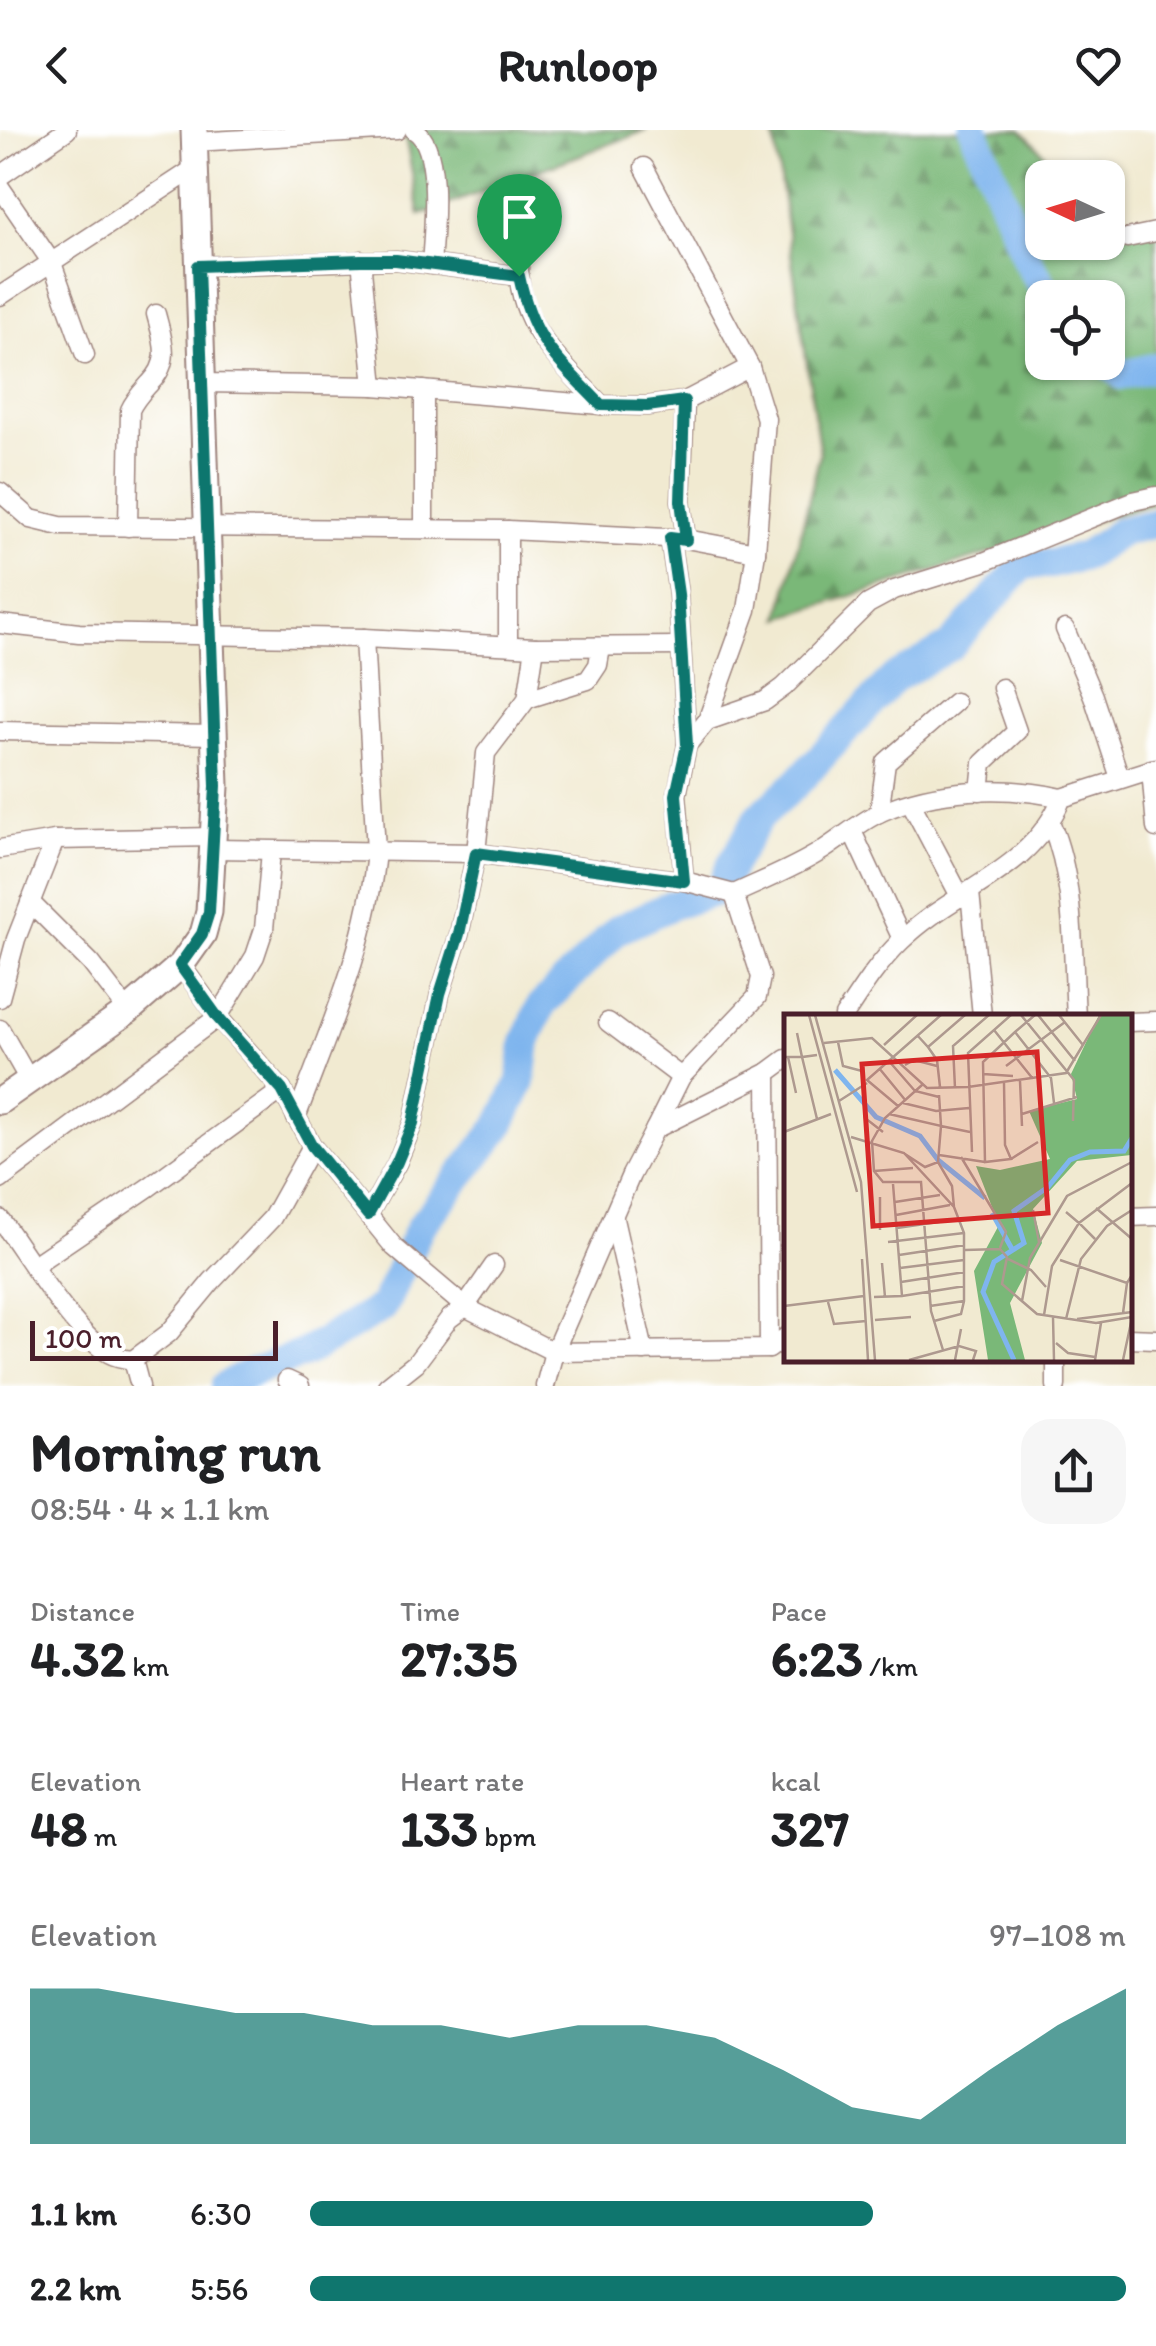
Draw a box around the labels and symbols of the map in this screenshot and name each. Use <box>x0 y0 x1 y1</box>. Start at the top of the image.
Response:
north arrow <box>1025 160 1125 260</box>
pin <box>477 174 562 277</box>
inset map <box>784 1014 1131 1361</box>
scale bar <box>30 1316 278 1360</box>

